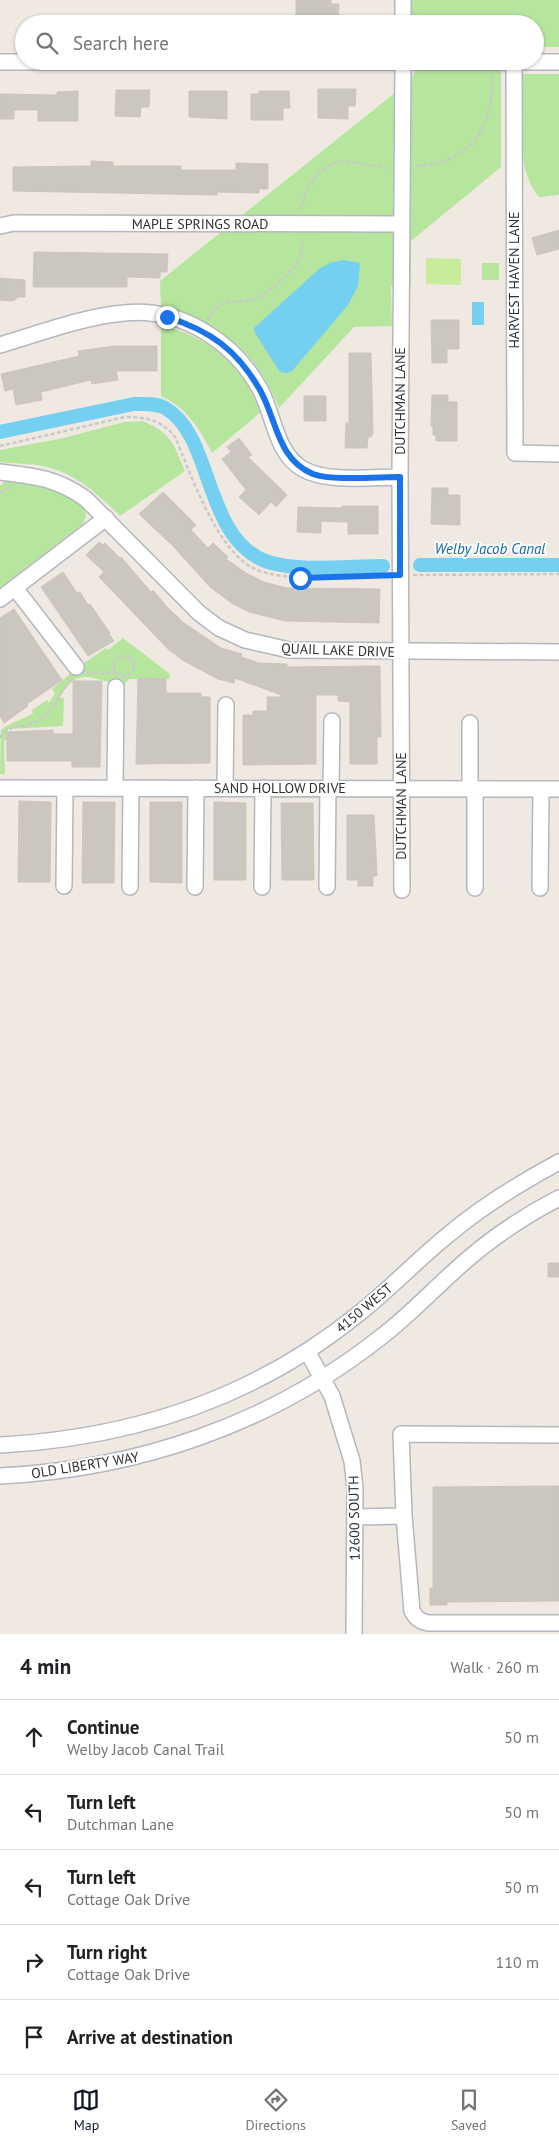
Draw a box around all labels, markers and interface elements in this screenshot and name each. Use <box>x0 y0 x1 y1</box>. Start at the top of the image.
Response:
search box <box>15 15 544 70</box>
icon: search <box>33 29 61 57</box>
text: Search here <box>73 31 169 55</box>
street label: HARVEST HAVEN LANE <box>505 211 523 349</box>
street label: MAPLE SPRINGS ROAD <box>132 215 268 233</box>
route end <box>156 306 179 329</box>
street label: DUTCHMAN LANE <box>391 347 409 455</box>
water label: Welby Jacob Canal <box>435 539 545 558</box>
route start <box>289 567 312 590</box>
street label: QUAIL LAKE DRIVE <box>281 639 395 661</box>
street label: DUTCHMAN LANE <box>392 752 410 860</box>
street label: SAND HOLLOW DRIVE <box>214 779 346 797</box>
street label: 4150 WEST <box>332 1279 396 1337</box>
street label: OLD LIBERTY WAY <box>30 1448 140 1482</box>
street label: 12600 SOUTH <box>344 1475 364 1561</box>
text: 4 min <box>20 1653 71 1680</box>
text: Walk · 260 m <box>450 1657 539 1677</box>
text: Continue <box>67 1715 139 1739</box>
icon: ahead <box>20 1723 48 1751</box>
text: 50 m <box>504 1727 539 1747</box>
text: Welby Jacob Canal Trail <box>67 1739 224 1759</box>
text: Turn left <box>67 1790 136 1814</box>
icon: left <box>20 1798 48 1826</box>
text: 50 m <box>504 1802 539 1822</box>
text: Dutchman Lane <box>67 1814 174 1834</box>
text: Turn left <box>67 1865 136 1889</box>
icon: left <box>20 1873 48 1901</box>
text: 50 m <box>504 1877 539 1897</box>
text: Cottage Oak Drive <box>67 1889 190 1909</box>
text: Turn right <box>67 1940 147 1964</box>
icon: right <box>20 1948 48 1976</box>
text: 110 m <box>496 1952 539 1972</box>
text: Cottage Oak Drive <box>67 1964 190 1984</box>
icon: arrive <box>20 2023 48 2051</box>
text: Arrive at destination <box>67 2025 233 2049</box>
tab: Map <box>72 2086 100 2134</box>
tab: Directions <box>245 2086 306 2134</box>
tab: Saved <box>451 2086 487 2134</box>

